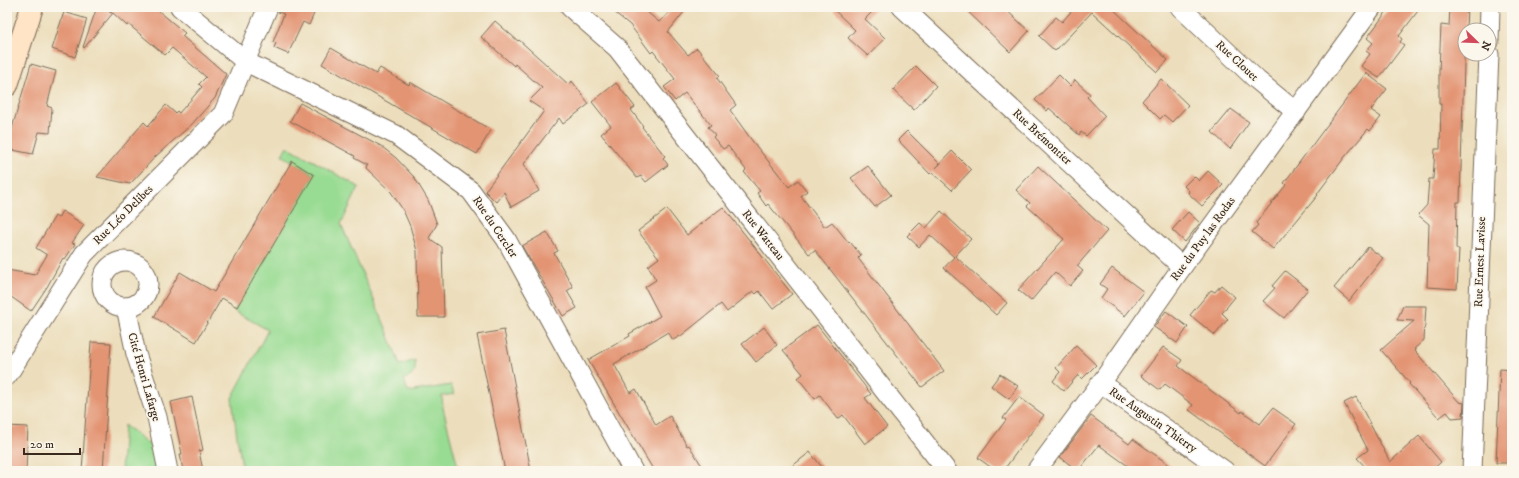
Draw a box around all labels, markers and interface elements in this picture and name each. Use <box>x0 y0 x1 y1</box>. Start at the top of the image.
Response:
north arrow <box>1457 22 1497 62</box>
street label: Rue Clouet <box>1212 37 1262 85</box>
text: N <box>1477 39 1493 52</box>
street label: Rue Brémontier <box>1009 106 1075 169</box>
street label: Rue Léo Delibes <box>90 182 156 248</box>
street label: Rue du Cercler <box>469 193 521 261</box>
street label: Rue du Puy las Rodas <box>1167 194 1239 284</box>
street label: Rue Watteau <box>739 207 788 264</box>
street label: Rue Ernest Lavisse <box>1471 216 1489 308</box>
street label: Cité Henri Lafarge <box>124 331 164 423</box>
street label: Rue Augustin Thierry <box>1106 384 1200 456</box>
scale bar <box>24 430 80 456</box>
text: 20 m <box>30 437 54 452</box>

